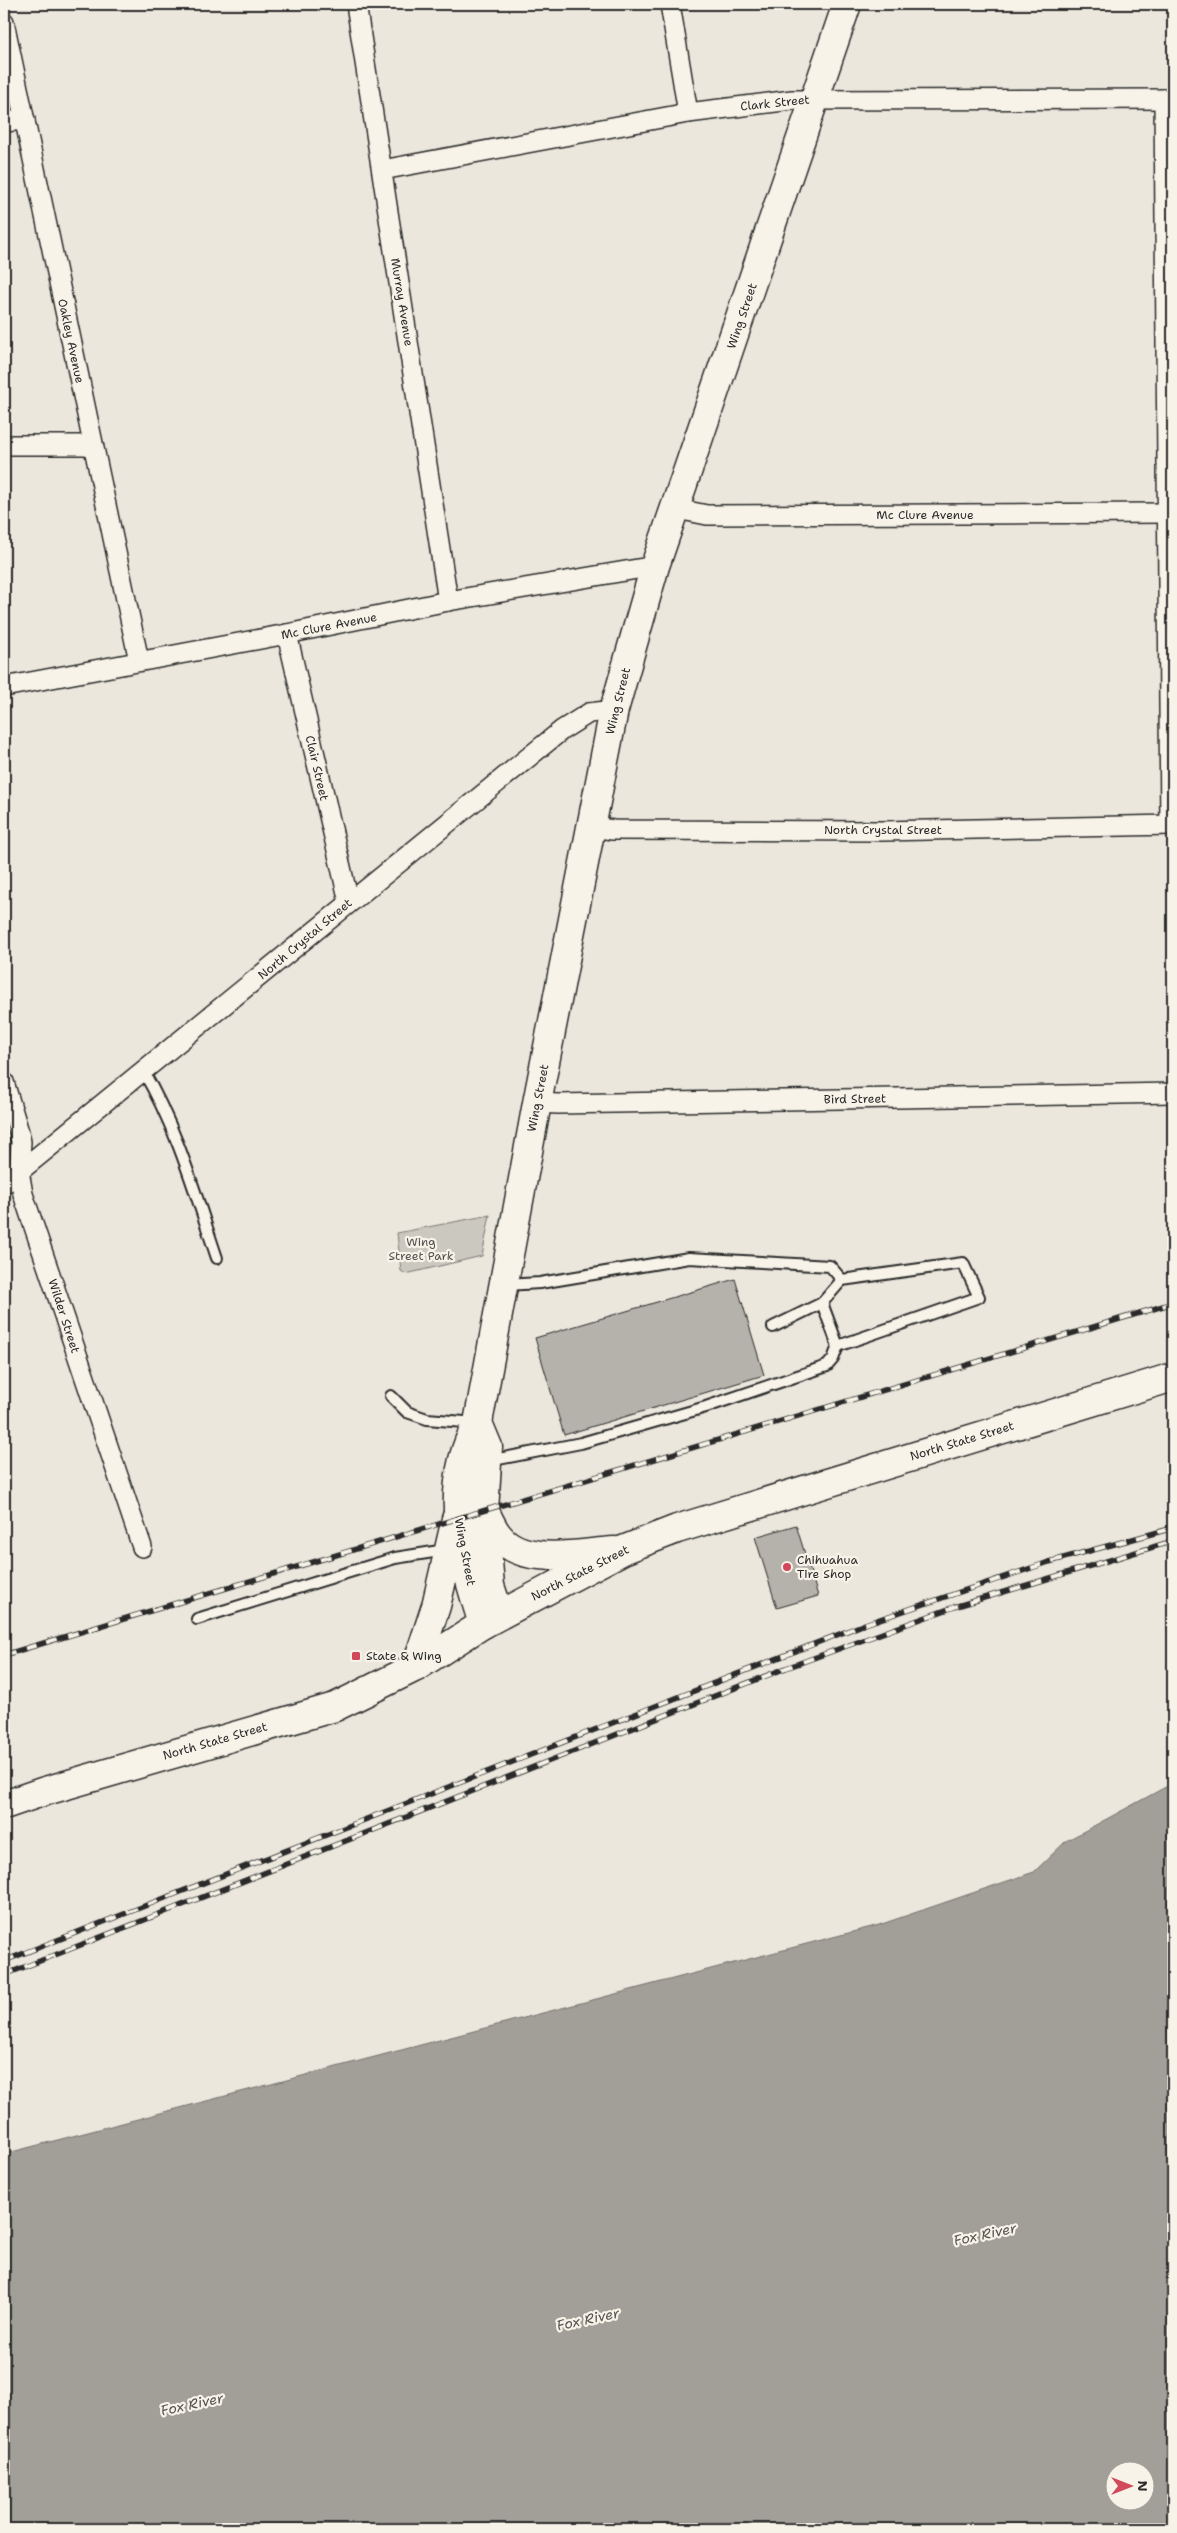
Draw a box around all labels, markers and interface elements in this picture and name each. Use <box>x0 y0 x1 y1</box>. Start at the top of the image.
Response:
street label: Clark Street <box>740 91 810 115</box>
street label: Murray Avenue <box>387 257 417 347</box>
street label: Wing Street <box>723 281 761 351</box>
street label: Oakley Avenue <box>54 297 88 385</box>
street label: Mc Clure Avenue <box>876 507 974 523</box>
street label: Mc Clure Avenue <box>280 609 379 643</box>
street label: Wing Street <box>602 666 634 736</box>
street label: Clair Street <box>302 734 332 802</box>
street label: North Crystal Street <box>824 822 942 838</box>
street label: North Crystal Street <box>255 895 355 983</box>
street label: Wing Street <box>524 1063 552 1133</box>
street label: Bird Street <box>824 1090 886 1108</box>
park label: Wing Street Park <box>388 1234 454 1264</box>
street label: Wilder Street <box>44 1277 84 1355</box>
street label: North State Street <box>908 1418 1016 1464</box>
street label: Wing Street <box>451 1517 479 1587</box>
street label: North State Street <box>528 1541 632 1605</box>
place label: Chihuahua Tire Shop <box>797 1552 858 1582</box>
marker: Chihuahua Tire Shop <box>781 1561 793 1573</box>
place label: State & Wing <box>366 1648 442 1664</box>
marker: State & Wing <box>350 1650 362 1662</box>
street label: North State Street <box>161 1718 269 1764</box>
water label: Fox River <box>952 2218 1018 2249</box>
water label: Fox River <box>555 2303 621 2334</box>
water label: Fox River <box>159 2388 225 2419</box>
north arrow <box>1104 2460 1154 2510</box>
text: N <box>1134 2480 1152 2492</box>

